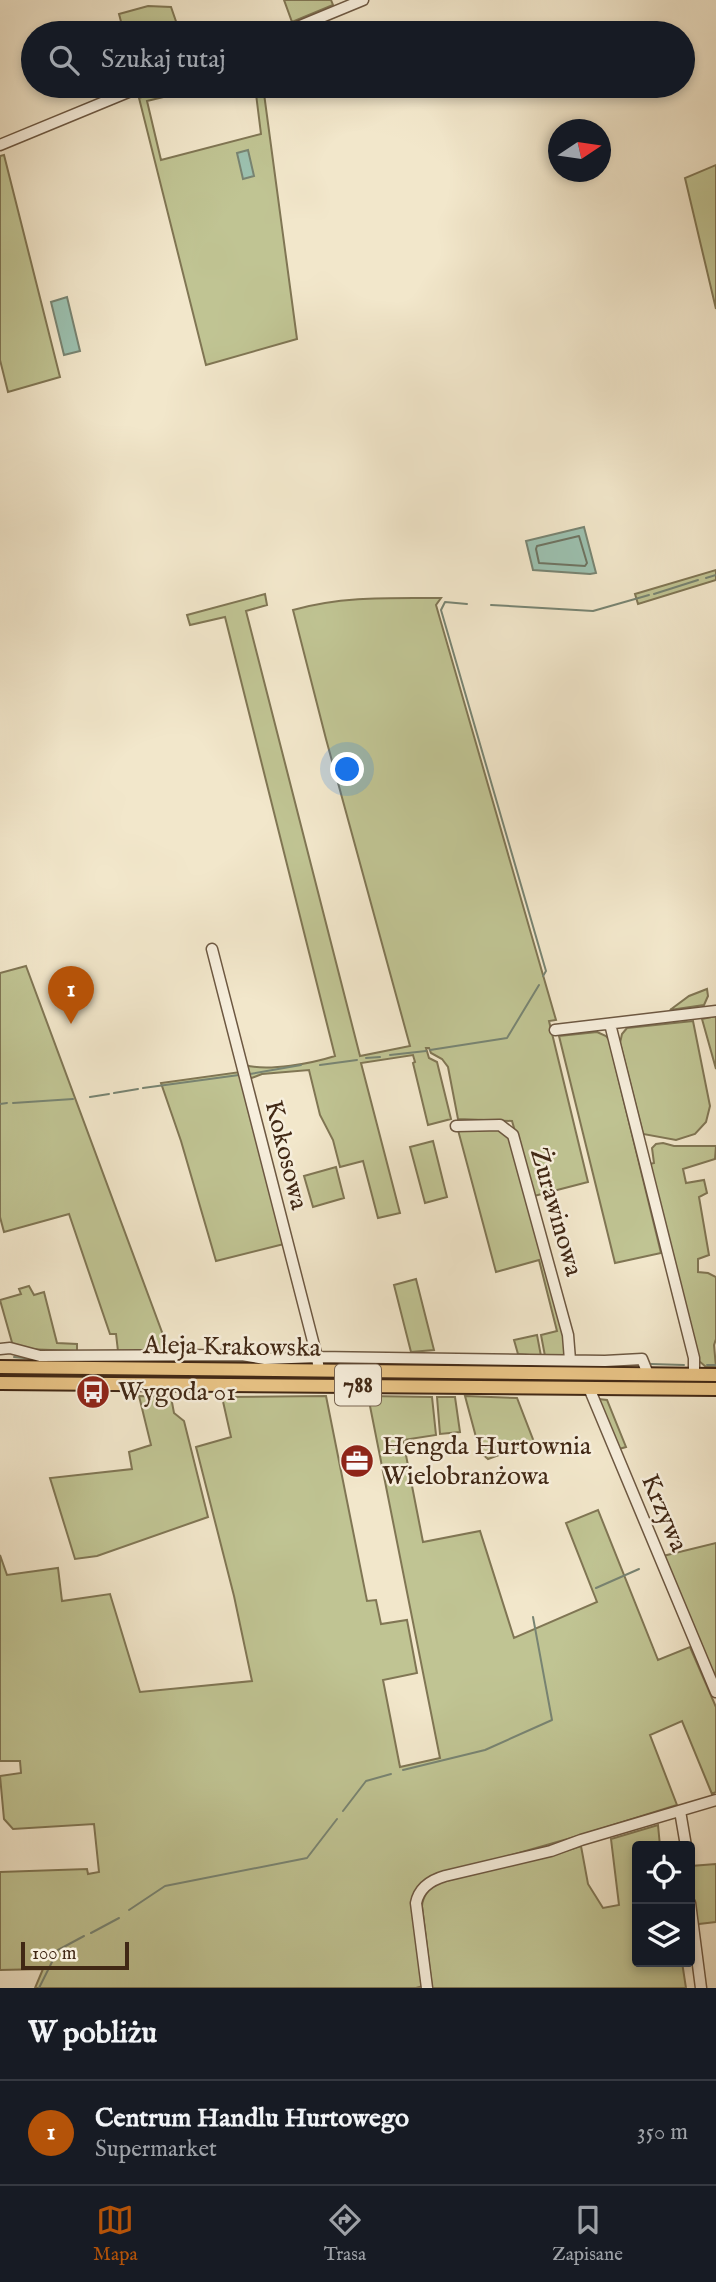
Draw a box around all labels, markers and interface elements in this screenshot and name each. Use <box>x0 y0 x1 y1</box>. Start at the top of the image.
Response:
search box <box>21 21 695 98</box>
icon: search <box>45 41 83 79</box>
text: Szukaj tutaj <box>101 43 226 76</box>
north arrow <box>548 119 611 182</box>
your location <box>330 752 364 786</box>
pin: 1 <box>48 966 94 1024</box>
street label: Kokosowa <box>257 1097 316 1214</box>
street label: Żurawinowa <box>522 1144 590 1281</box>
street label: Aleja Krakowska <box>142 1329 322 1365</box>
road number: 788 <box>335 1364 381 1406</box>
bus stop icon: Wygoda 01 <box>74 1373 112 1411</box>
place label: Wygoda 01 <box>118 1376 236 1409</box>
place label: Hengda Hurtownia Wielobranżowa <box>382 1430 592 1493</box>
office icon: Hengda Hurtownia Wielobranżowa <box>338 1442 376 1480</box>
street label: Krzywa <box>633 1469 695 1558</box>
map controls <box>632 1841 695 1967</box>
button: locate <box>632 1841 695 1904</box>
button: layers <box>632 1904 695 1967</box>
scale bar <box>21 1939 130 1971</box>
text: 100 m <box>32 1942 76 1966</box>
text: W pobliżu <box>28 2015 157 2053</box>
text: Centrum Handlu Hurtowego <box>95 2102 409 2135</box>
text: 1 <box>47 2118 55 2147</box>
text: 350 m <box>637 2118 688 2147</box>
text: Supermarket <box>95 2135 217 2164</box>
tab: Mapa <box>93 2201 138 2267</box>
tab: Trasa <box>324 2201 366 2267</box>
tab: Zapisane <box>552 2201 623 2267</box>

